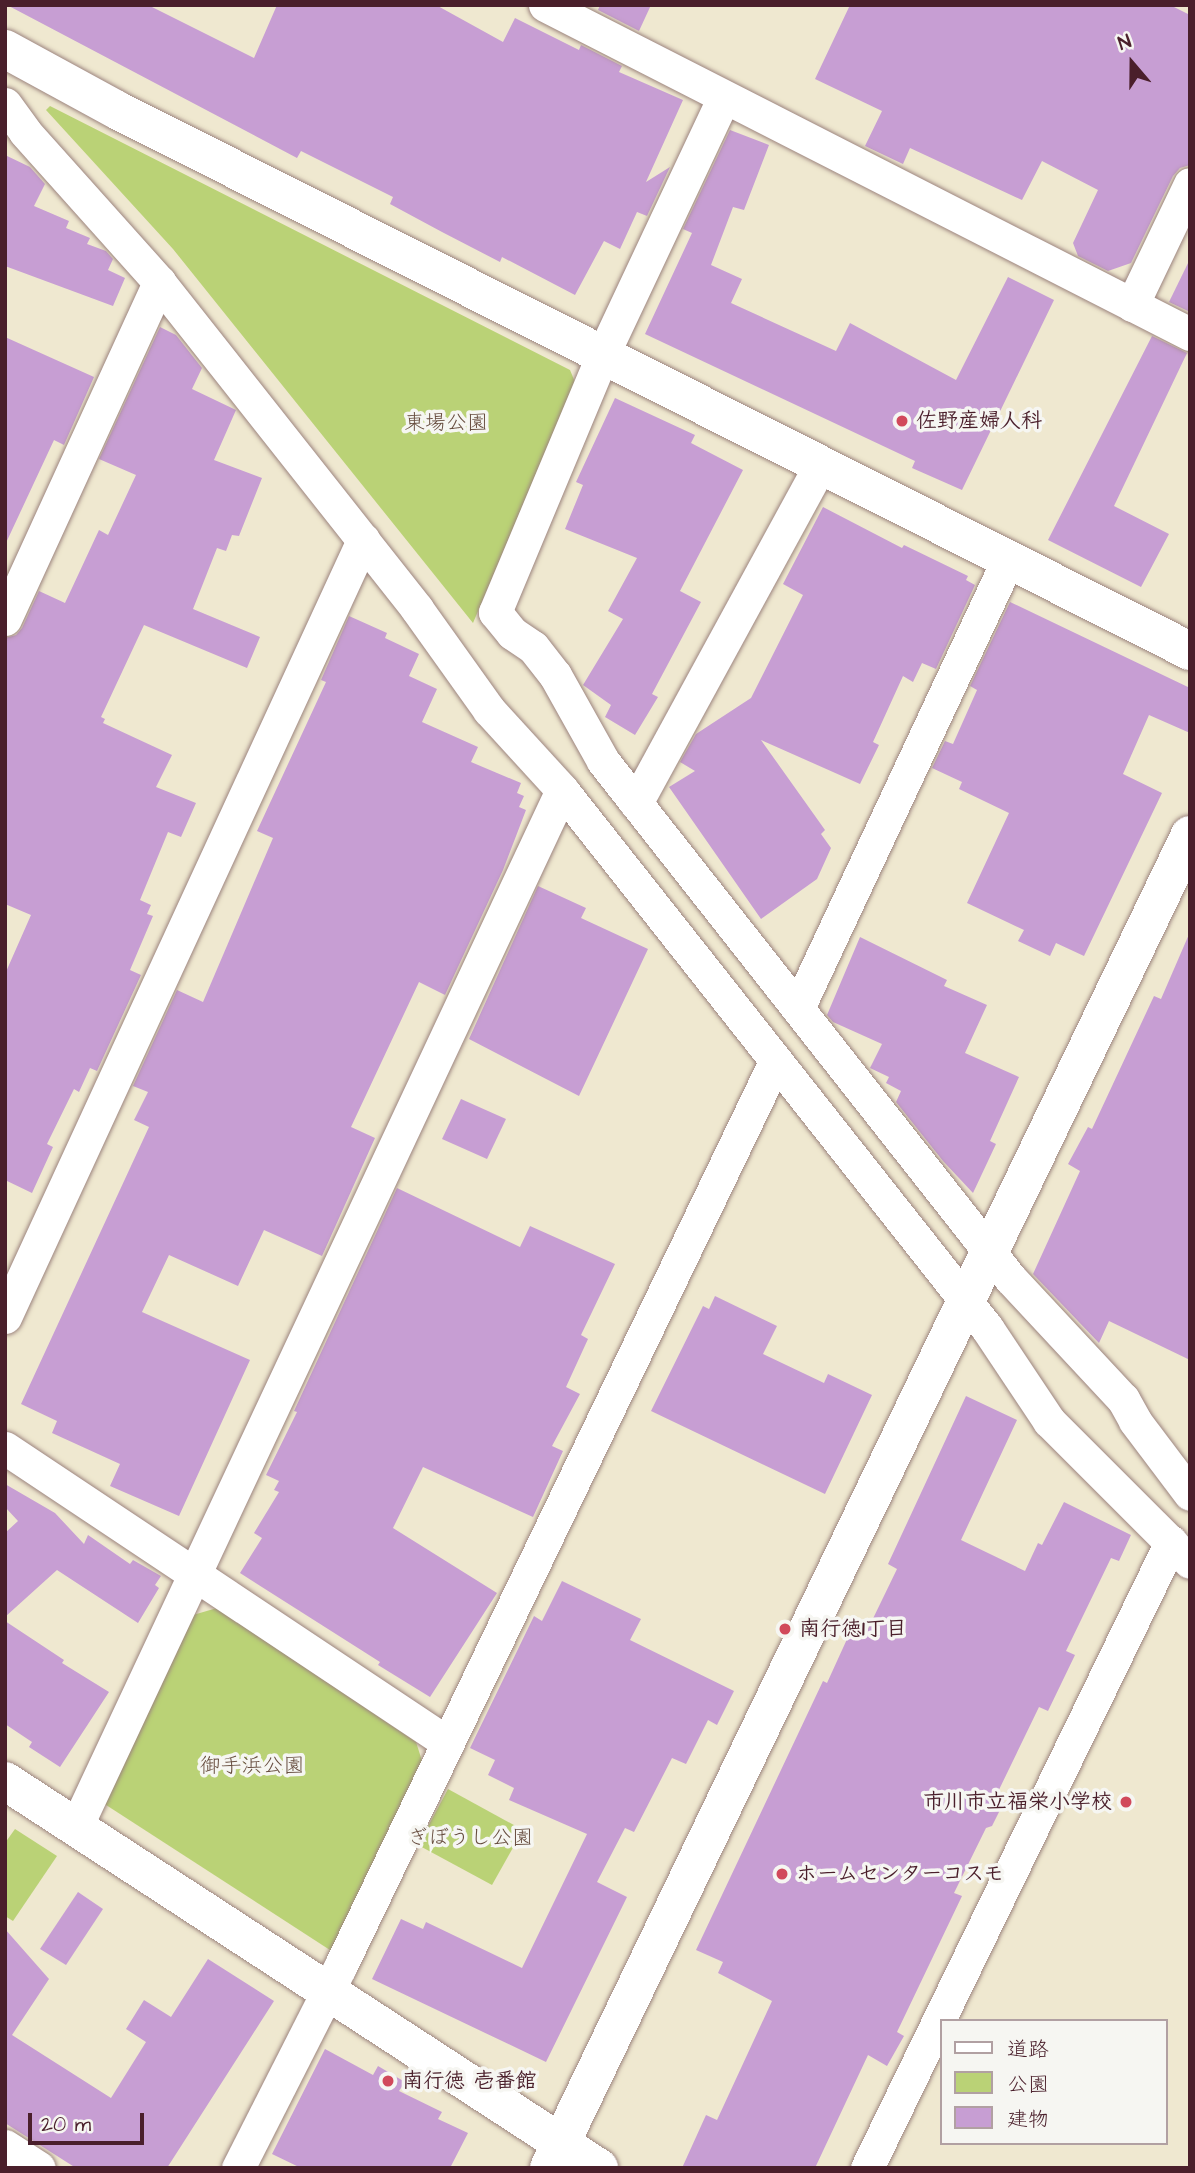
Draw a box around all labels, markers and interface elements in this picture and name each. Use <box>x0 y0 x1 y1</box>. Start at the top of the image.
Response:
north arrow <box>1097 28 1167 98</box>
text: N <box>1114 28 1135 58</box>
place label: 佐野産婦人科 <box>916 408 1042 434</box>
park label: 東場公園 <box>404 410 488 436</box>
marker: 佐野産婦人科 <box>894 413 910 429</box>
place label: 南行徳1丁目 <box>799 1616 907 1642</box>
marker: 南行徳1丁目 <box>777 1621 793 1637</box>
park label: 御手浜公園 <box>200 1753 304 1779</box>
place label: 市川市立福栄小学校 <box>923 1789 1112 1815</box>
marker: 市川市立福栄小学校 <box>1118 1794 1134 1810</box>
park label: ぎぼうし公園 <box>407 1825 533 1851</box>
place label: ホームセンターコスモ <box>796 1861 1006 1887</box>
marker: ホームセンターコスモ <box>774 1866 790 1882</box>
legend <box>940 2019 1167 2145</box>
text: 道路 <box>1007 2035 1049 2064</box>
place label: 南行徳 壱番館 <box>402 2068 536 2094</box>
text: 公園 <box>1007 2070 1049 2099</box>
marker: 南行徳 壱番館 <box>380 2073 396 2089</box>
scale bar <box>32 2100 147 2144</box>
text: 建物 <box>1007 2105 1049 2134</box>
text: 20 m <box>41 2110 91 2139</box>

